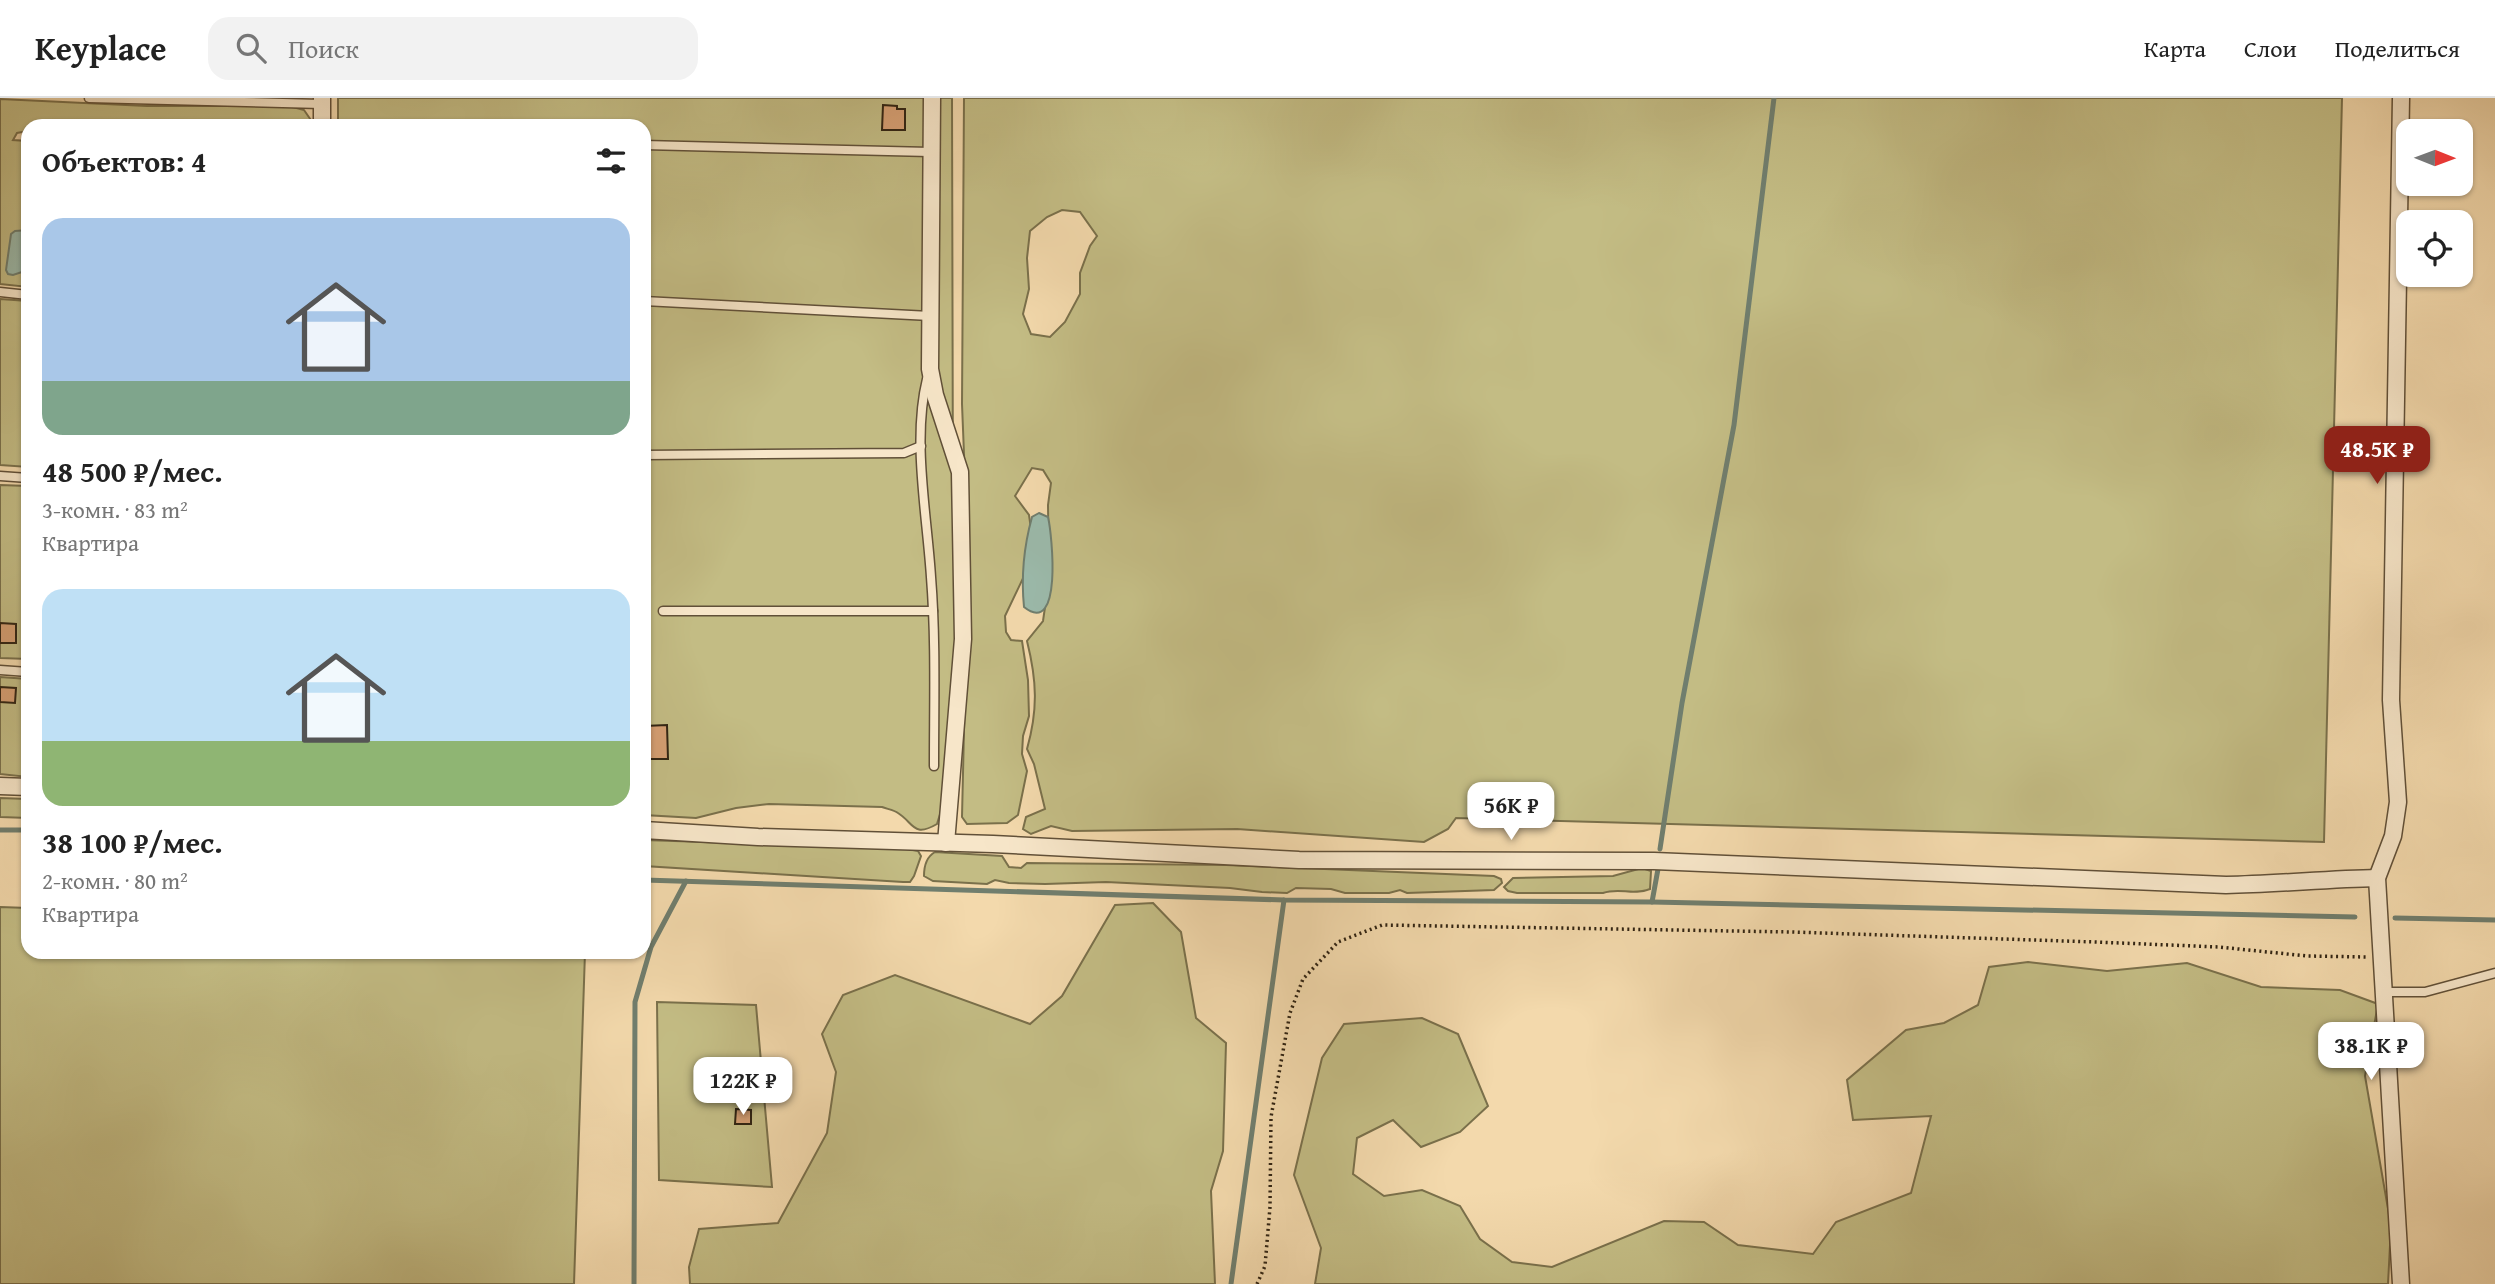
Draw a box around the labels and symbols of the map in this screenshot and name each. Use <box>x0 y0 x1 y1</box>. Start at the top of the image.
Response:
north arrow <box>2396 119 2473 196</box>
pin: 48.5K ₽ <box>2312 426 2442 486</box>
pin: 56K ₽ <box>1462 782 1560 842</box>
pin: 38.1K ₽ <box>2306 1023 2436 1082</box>
pin: 122K ₽ <box>686 1058 800 1117</box>

